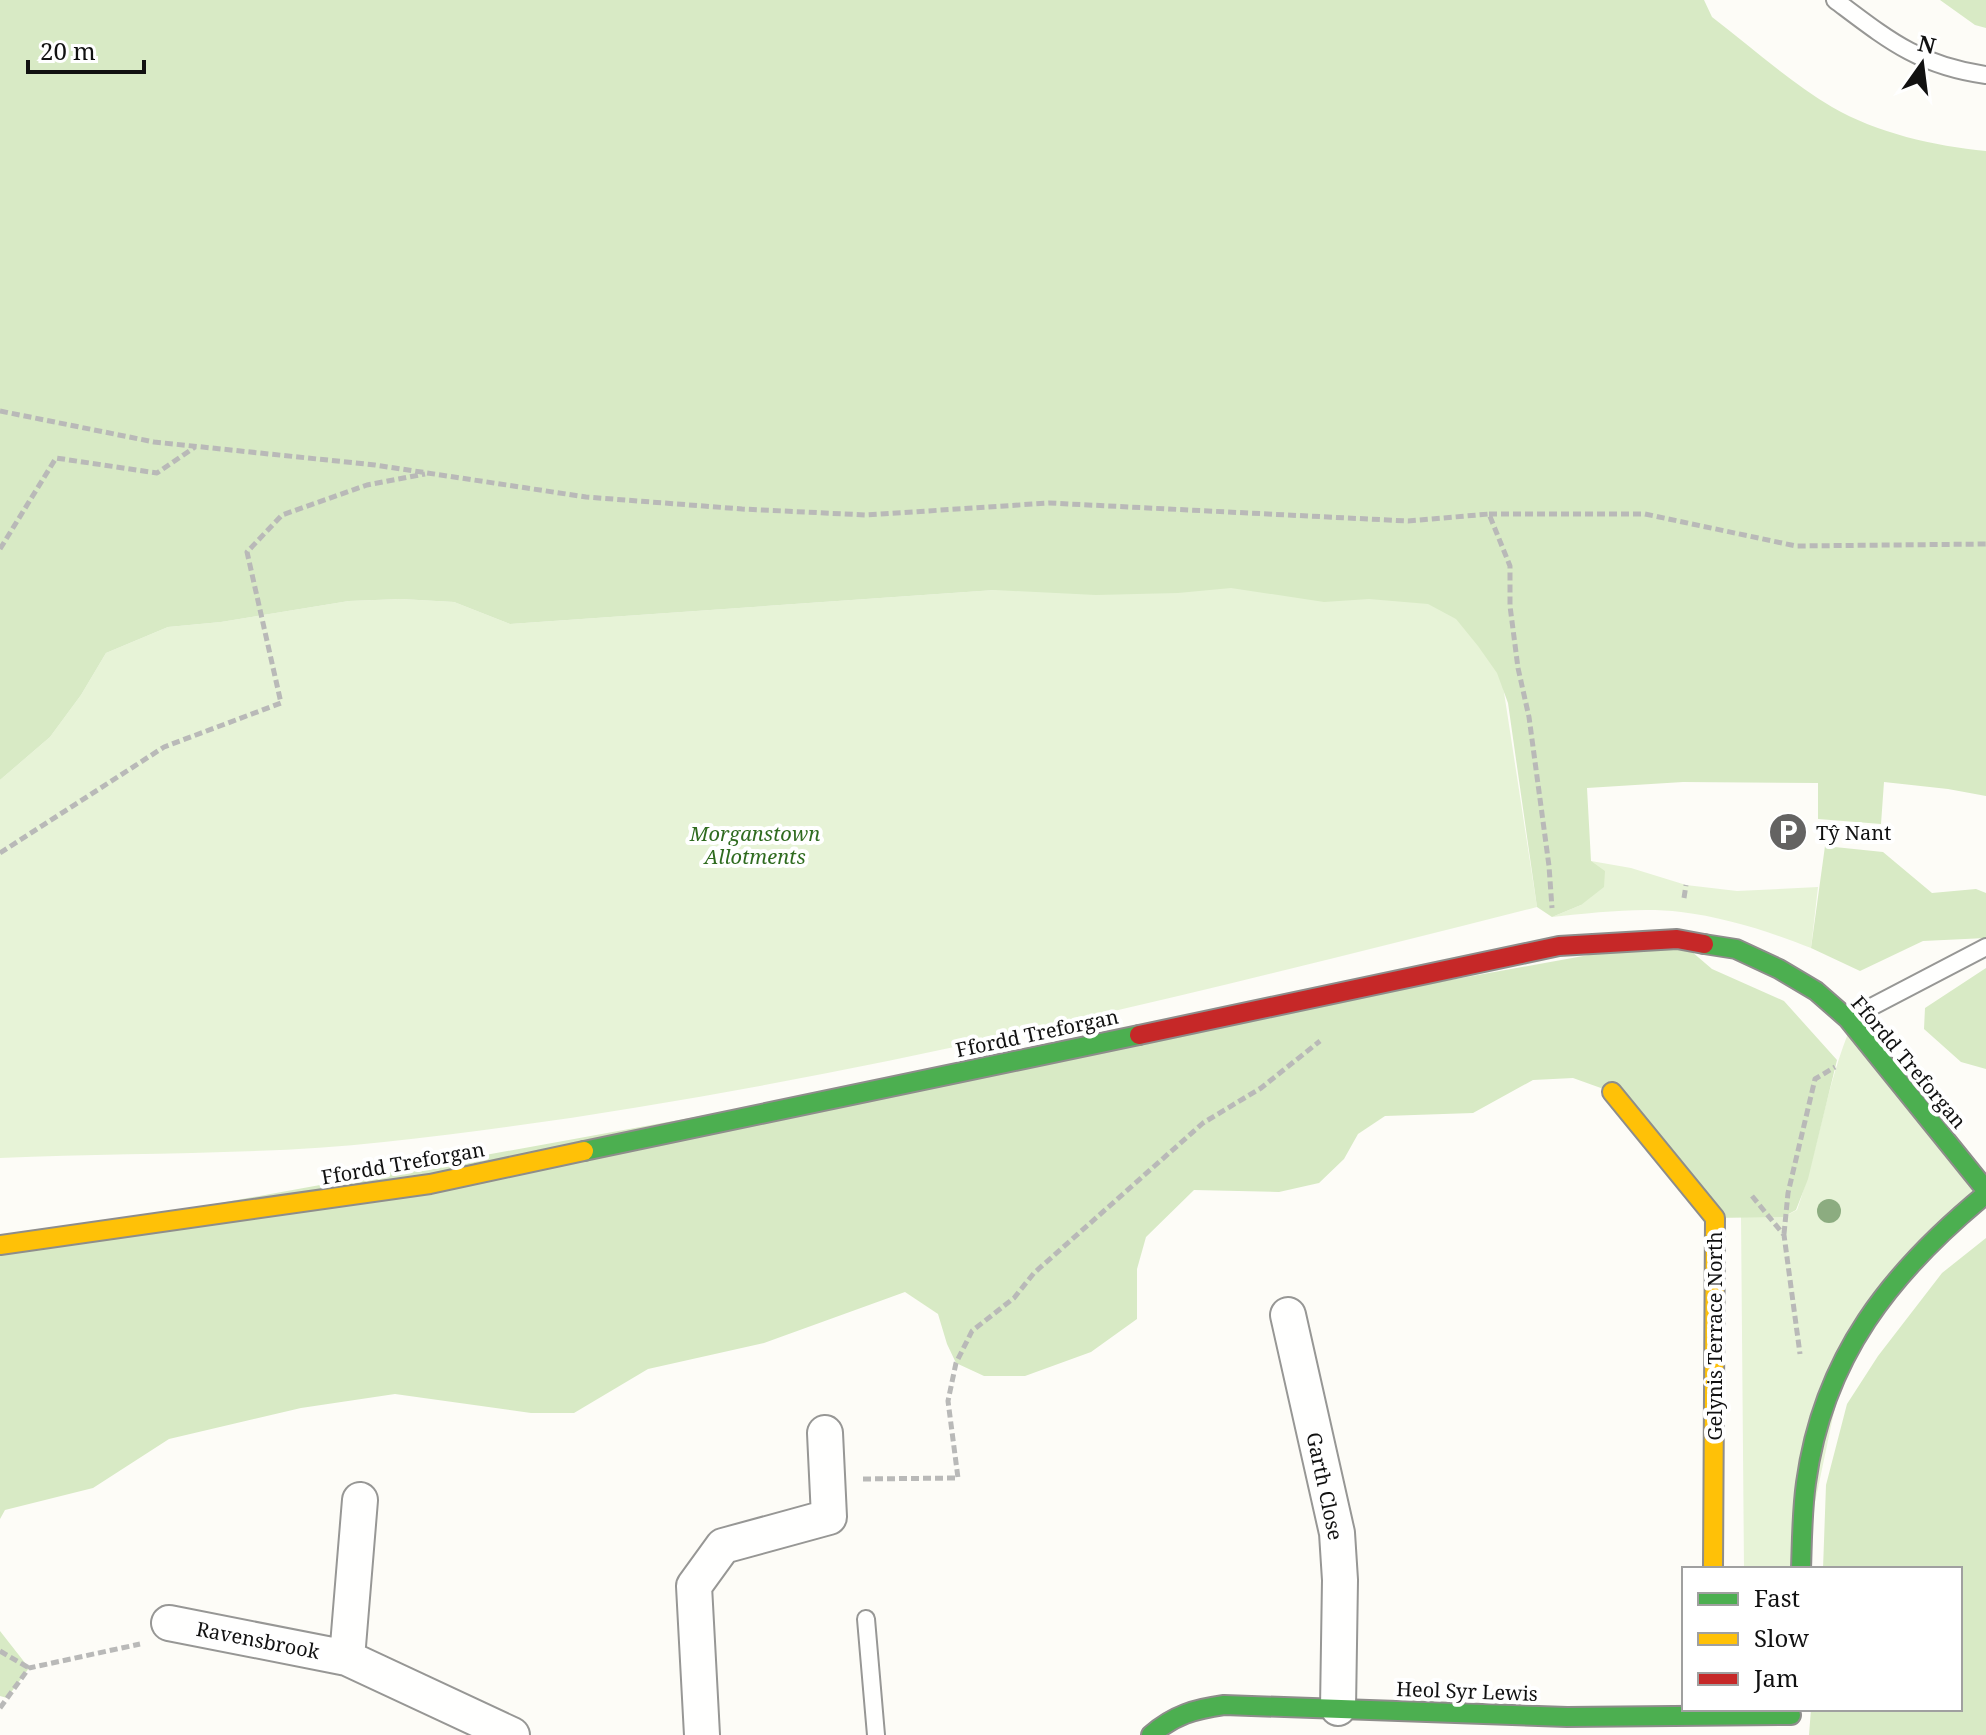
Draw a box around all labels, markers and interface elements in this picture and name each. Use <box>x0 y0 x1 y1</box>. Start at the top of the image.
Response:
scale bar <box>28 24 144 74</box>
north arrow <box>1882 24 1962 104</box>
text: N <box>1915 27 1939 60</box>
text: 20 m <box>40 34 96 67</box>
parking icon: Tŷ Nant <box>1767 811 1809 853</box>
place label: Tŷ Nant <box>1816 819 1891 846</box>
park label: Morganstown Allotments <box>689 820 820 870</box>
street label: Ffordd Treforgan <box>1845 990 1973 1134</box>
street label: Ffordd Treforgan <box>953 1003 1121 1063</box>
street label: Ffordd Treforgan <box>319 1135 487 1191</box>
street label: Gelynis Terrace North <box>1701 1231 1728 1441</box>
street label: Garth Close <box>1300 1430 1350 1542</box>
legend <box>1682 1567 1962 1711</box>
text: Fast <box>1754 1581 1800 1614</box>
street label: Ravensbrook <box>194 1615 322 1665</box>
text: Slow <box>1754 1621 1809 1654</box>
text: Jam <box>1753 1661 1799 1694</box>
street label: Heol Syr Lewis <box>1396 1675 1538 1707</box>

